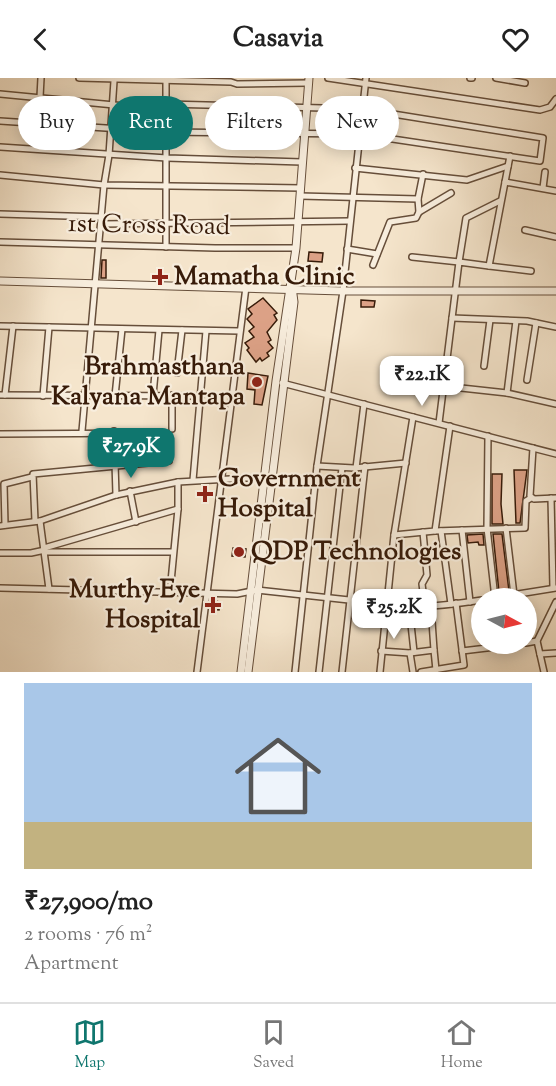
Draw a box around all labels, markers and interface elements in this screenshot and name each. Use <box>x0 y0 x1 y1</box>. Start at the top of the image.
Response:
text: Casavia <box>233 20 323 59</box>
icon: back <box>24 23 57 56</box>
icon: heart <box>499 23 532 56</box>
chip: Buy <box>18 96 96 150</box>
chip: Rent <box>108 96 193 150</box>
chip: Filters <box>205 96 303 150</box>
chip: New <box>315 96 399 150</box>
street label: 1st Cross Road <box>67 206 231 246</box>
place label: Mamatha Clinic <box>174 259 355 296</box>
marker: Mamatha Clinic <box>151 268 169 286</box>
place label: Brahmasthana Kalyana Mantapa <box>51 349 245 416</box>
pin: ₹22.1K <box>373 356 471 407</box>
text: ₹22.1K <box>394 361 450 390</box>
marker: Brahmasthana Kalyana Mantapa <box>250 375 264 389</box>
pin: ₹27.9K <box>82 428 180 479</box>
text: ₹27.9K <box>102 433 160 462</box>
place label: Government Hospital <box>218 461 360 528</box>
marker: Government Hospital <box>196 485 214 503</box>
place label: QDP Technologies <box>251 534 461 571</box>
marker: QDP Technologies <box>232 545 246 559</box>
place label: Murthy Eye Hospital <box>69 572 201 639</box>
north arrow <box>471 588 537 654</box>
map controls <box>471 588 537 654</box>
pin: ₹25.2K <box>345 589 443 640</box>
text: ₹25.2K <box>366 594 422 623</box>
marker: Murthy Eye Hospital <box>204 596 222 614</box>
icon: home <box>224 722 332 830</box>
text: ₹27,900/mo <box>24 884 153 921</box>
text: 2 rooms · 76 m² <box>24 921 152 950</box>
text: Apartment <box>24 950 119 979</box>
tab: Map <box>73 1016 106 1075</box>
tab: Saved <box>253 1016 294 1075</box>
tab: Home <box>441 1016 483 1075</box>

